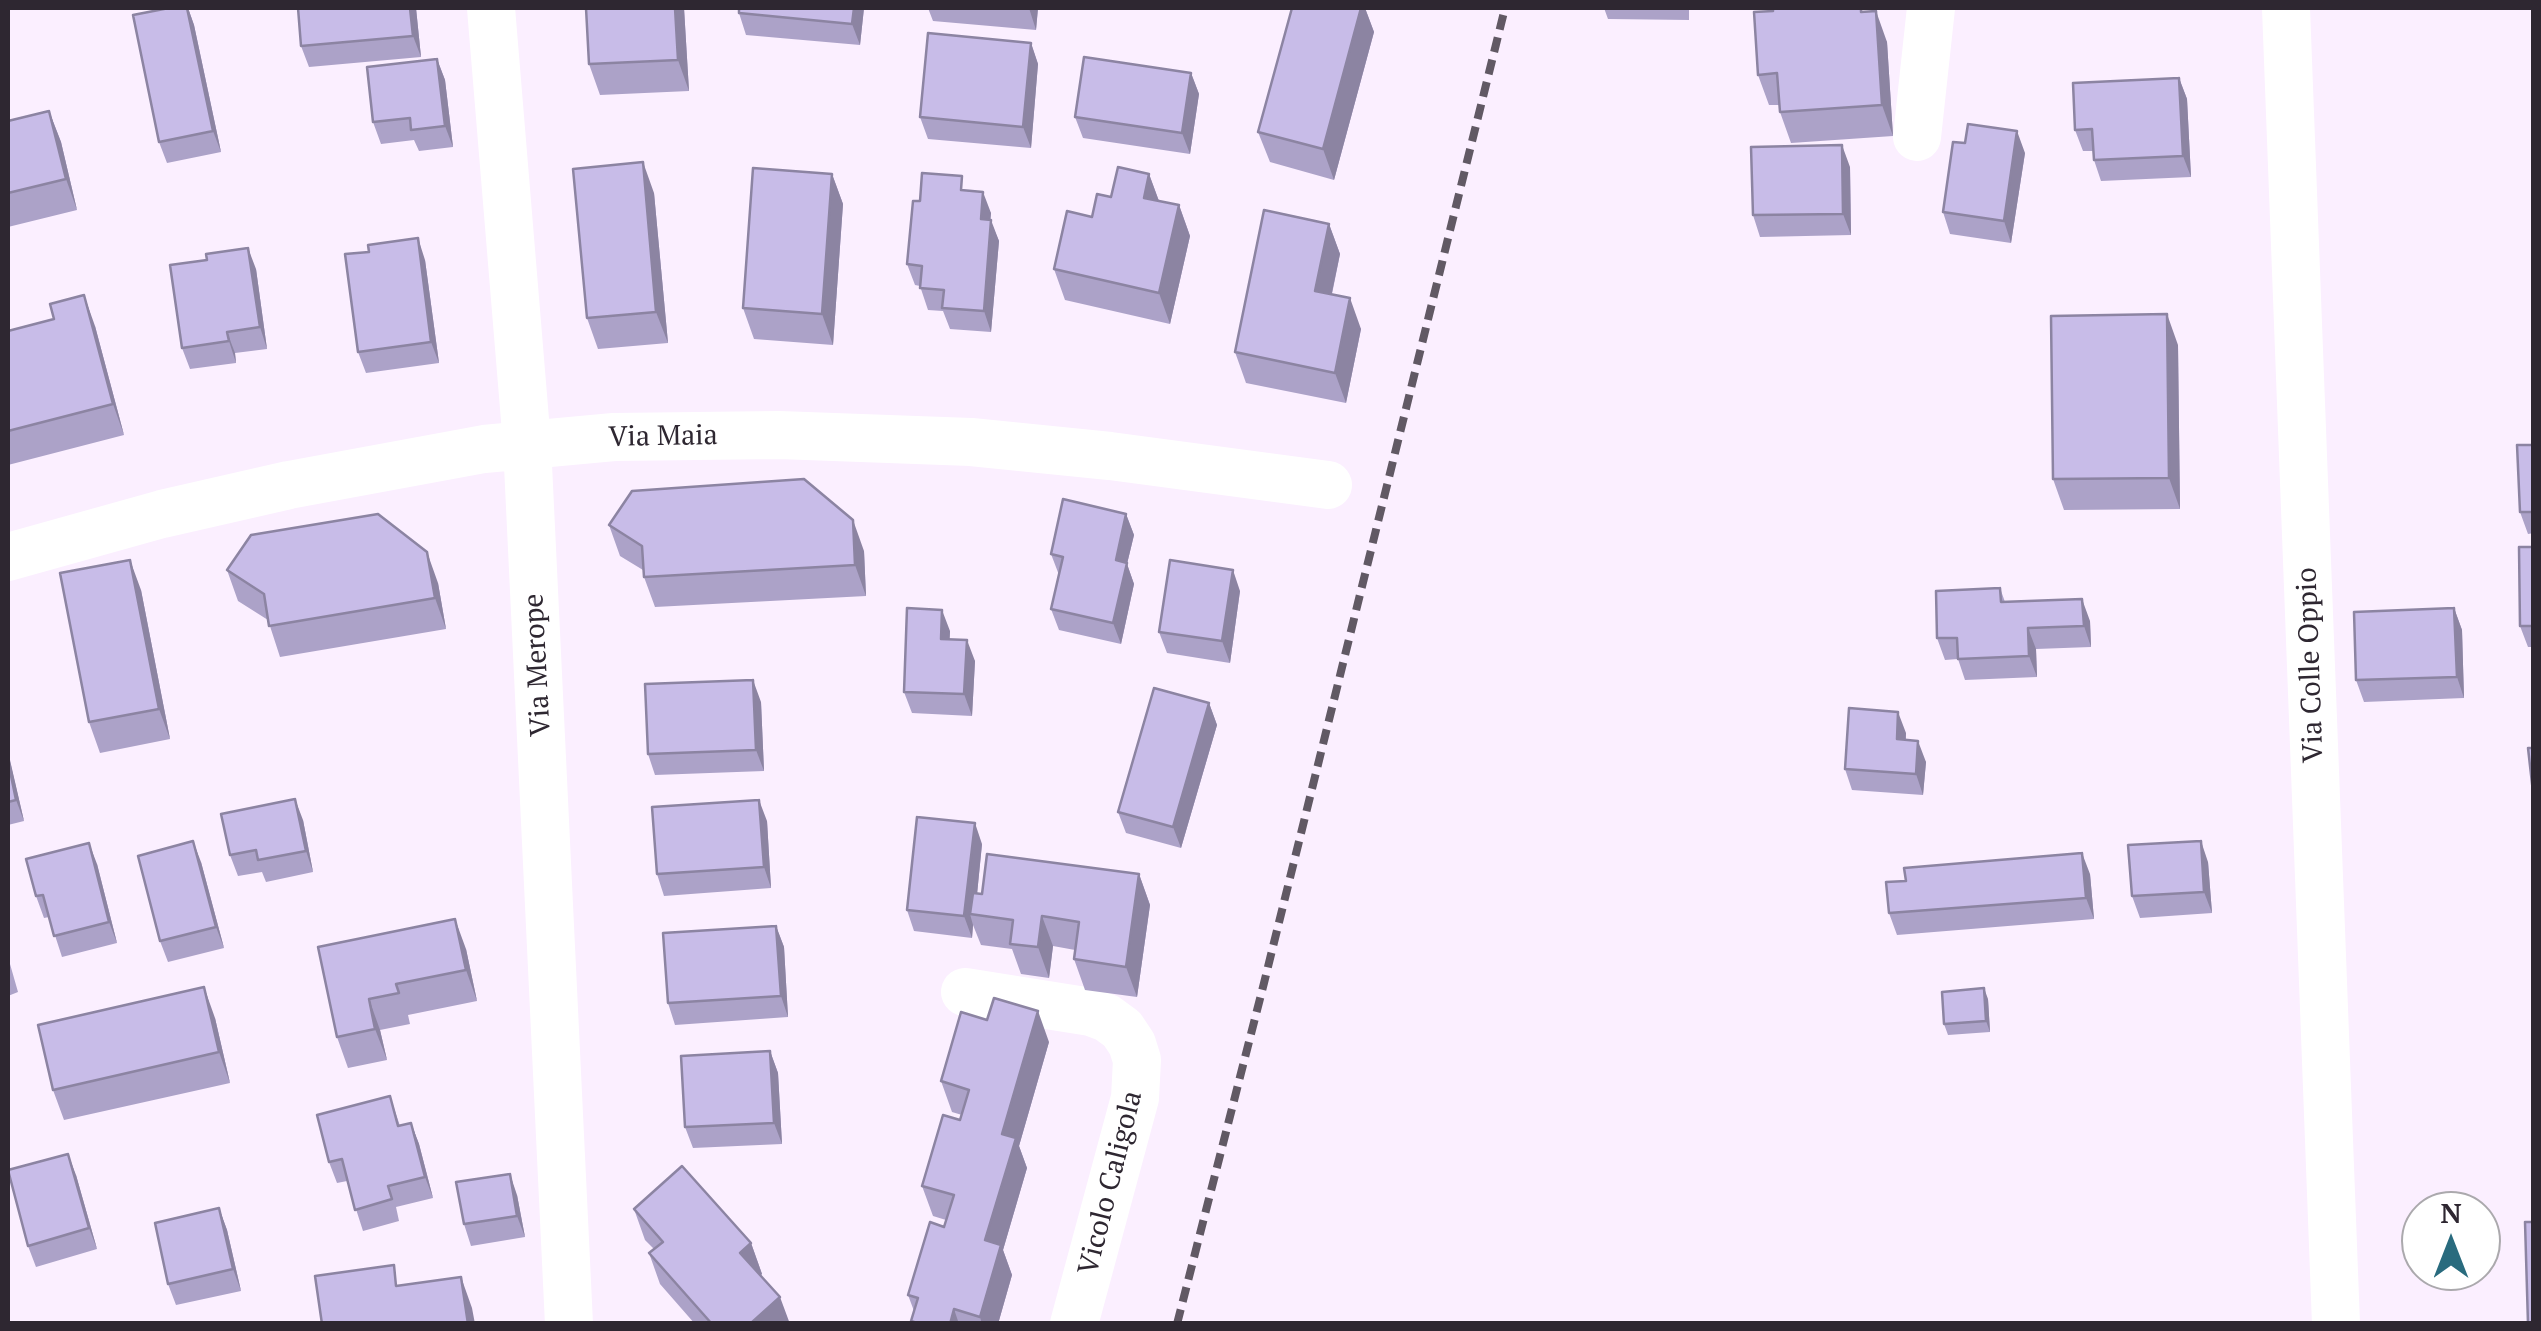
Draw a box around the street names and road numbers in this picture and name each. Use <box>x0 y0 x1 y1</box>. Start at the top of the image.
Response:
street label: Via Maia <box>608 419 718 455</box>
street label: Via Colle Oppio <box>2291 567 2331 763</box>
street label: Via Merope <box>517 593 559 737</box>
street label: Vicolo Caligola <box>1072 1088 1150 1278</box>

